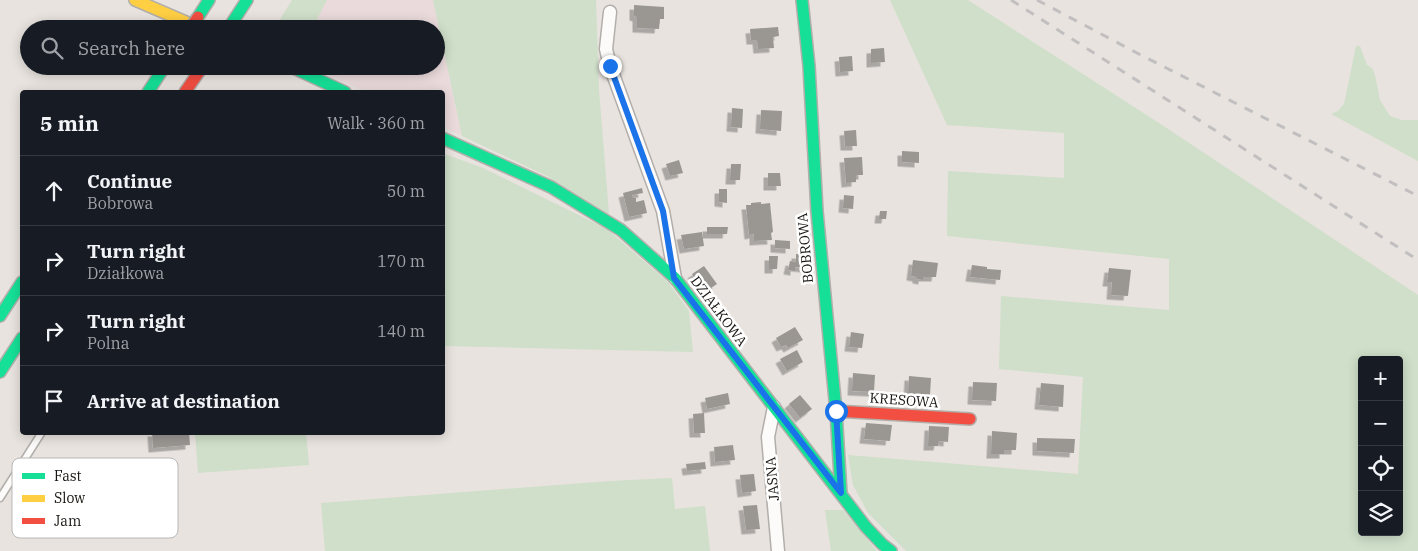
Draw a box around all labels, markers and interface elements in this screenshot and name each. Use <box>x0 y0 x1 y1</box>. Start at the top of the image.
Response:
search box <box>20 20 445 75</box>
icon: search <box>38 34 66 62</box>
text: Search here <box>78 36 185 60</box>
route end <box>599 55 622 78</box>
text: 5 min <box>40 109 99 137</box>
text: Walk · 360 m <box>327 113 425 133</box>
text: Continue <box>87 169 172 193</box>
icon: ahead <box>40 177 68 205</box>
text: 50 m <box>387 181 425 201</box>
text: Bobrowa <box>87 193 153 213</box>
street label: BOBROWA <box>793 212 817 284</box>
text: Turn right <box>87 239 185 263</box>
icon: right <box>40 247 68 275</box>
text: 170 m <box>377 251 425 271</box>
text: Działkowa <box>87 263 164 283</box>
street label: DZIAŁKOWA <box>687 272 752 350</box>
text: Turn right <box>87 309 185 333</box>
icon: right <box>40 317 68 345</box>
text: 140 m <box>377 321 425 341</box>
text: Polna <box>87 333 129 353</box>
map controls <box>1358 356 1403 536</box>
button: + <box>1358 356 1403 401</box>
icon: arrive <box>40 387 68 415</box>
text: Arrive at destination <box>87 389 280 413</box>
street label: KRESOWA <box>869 389 939 411</box>
route start <box>825 400 848 423</box>
button: − <box>1358 401 1403 446</box>
button: locate <box>1358 446 1403 491</box>
street label: JASNA <box>761 456 783 502</box>
legend <box>12 458 178 538</box>
text: Fast <box>54 467 82 485</box>
text: Slow <box>54 489 85 507</box>
button: layers <box>1358 491 1403 536</box>
text: Jam <box>54 512 81 530</box>

